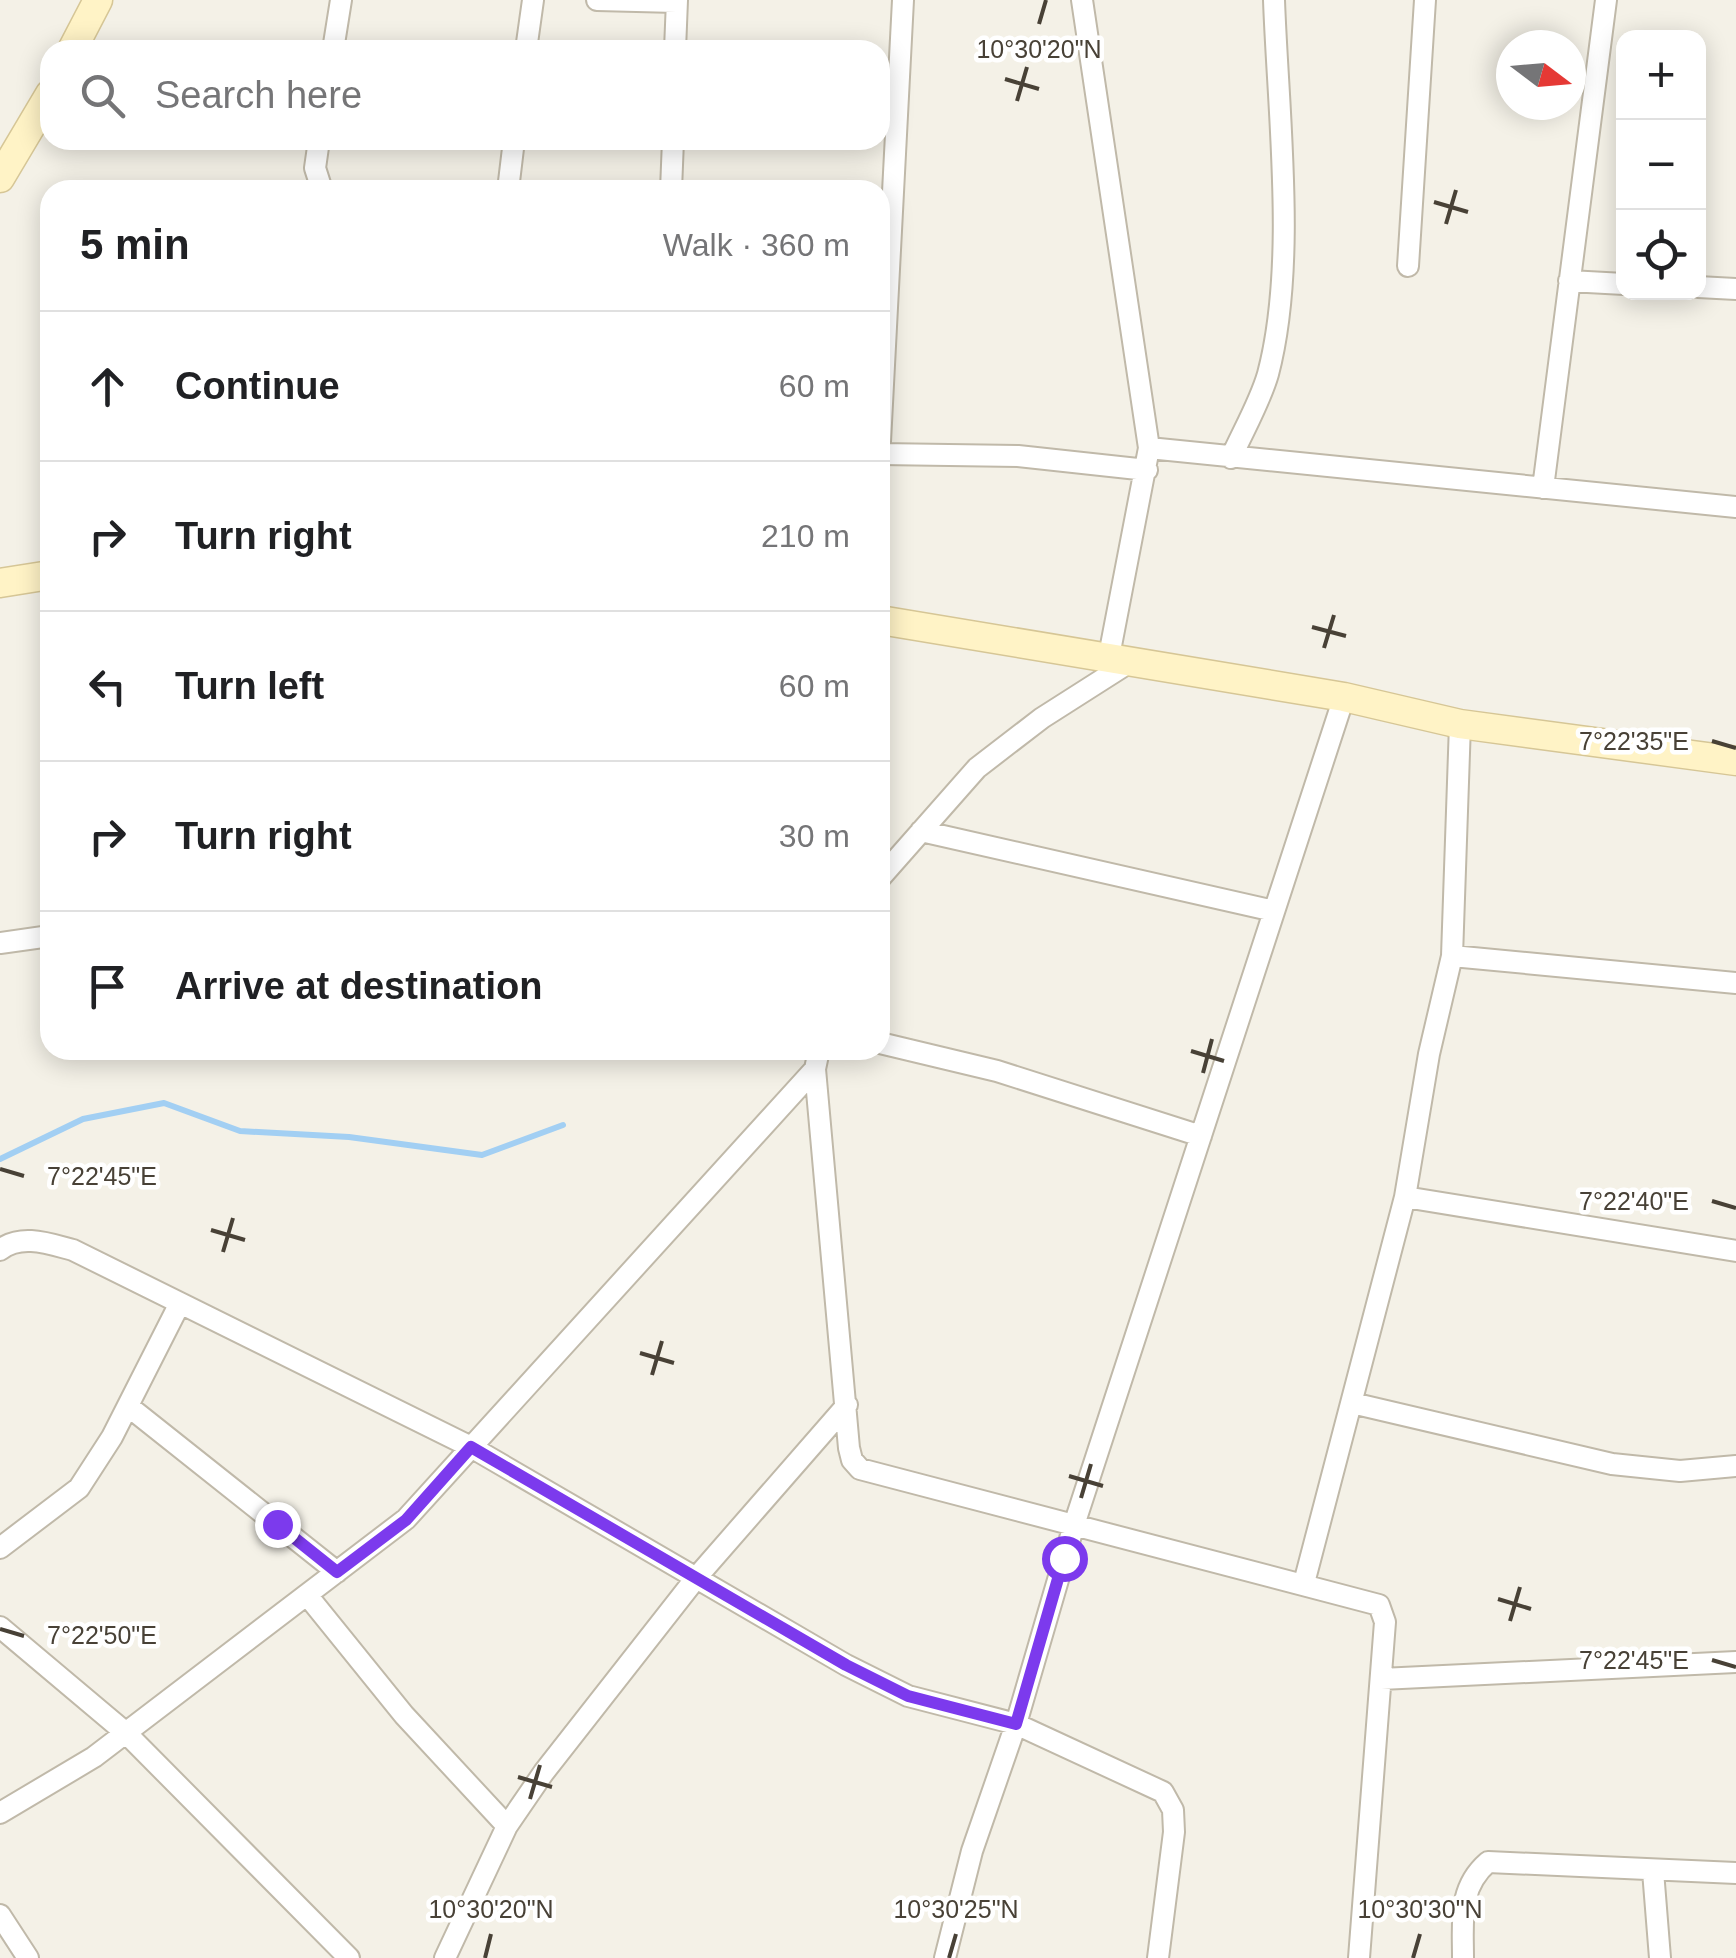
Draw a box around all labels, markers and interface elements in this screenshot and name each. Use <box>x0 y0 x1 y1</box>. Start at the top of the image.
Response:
north arrow <box>1496 30 1586 120</box>
map controls <box>1616 30 1706 300</box>
button: + <box>1616 30 1706 120</box>
text: 10°30'20"N <box>976 35 1102 63</box>
search box <box>40 40 890 150</box>
icon: search <box>75 68 130 123</box>
text: Search here <box>155 74 362 116</box>
button: − <box>1616 120 1706 210</box>
button: locate <box>1616 210 1706 300</box>
text: 5 min <box>80 221 190 268</box>
text: Walk · 360 m <box>663 227 850 263</box>
icon: ahead <box>80 359 135 414</box>
text: Continue <box>175 365 340 407</box>
text: 60 m <box>779 368 850 404</box>
icon: right <box>80 509 135 564</box>
text: Turn right <box>175 515 352 557</box>
text: 210 m <box>761 518 850 554</box>
icon: left <box>80 659 135 714</box>
text: Turn left <box>175 665 324 707</box>
text: 60 m <box>779 668 850 704</box>
text: 7°22'35"E <box>1579 727 1689 755</box>
icon: right <box>80 809 135 864</box>
text: Turn right <box>175 815 352 857</box>
text: 30 m <box>779 818 850 854</box>
icon: arrive <box>80 959 135 1014</box>
text: Arrive at destination <box>175 965 542 1007</box>
text: 7°22'45"E <box>47 1162 157 1190</box>
text: 7°22'40"E <box>1579 1187 1689 1215</box>
route end <box>255 1502 301 1548</box>
route start <box>1042 1536 1088 1582</box>
text: 7°22'50"E <box>47 1621 157 1649</box>
text: 7°22'45"E <box>1579 1646 1689 1674</box>
text: 10°30'20"N <box>428 1895 554 1923</box>
text: 10°30'25"N <box>893 1895 1019 1923</box>
text: 10°30'30"N <box>1357 1895 1483 1923</box>

